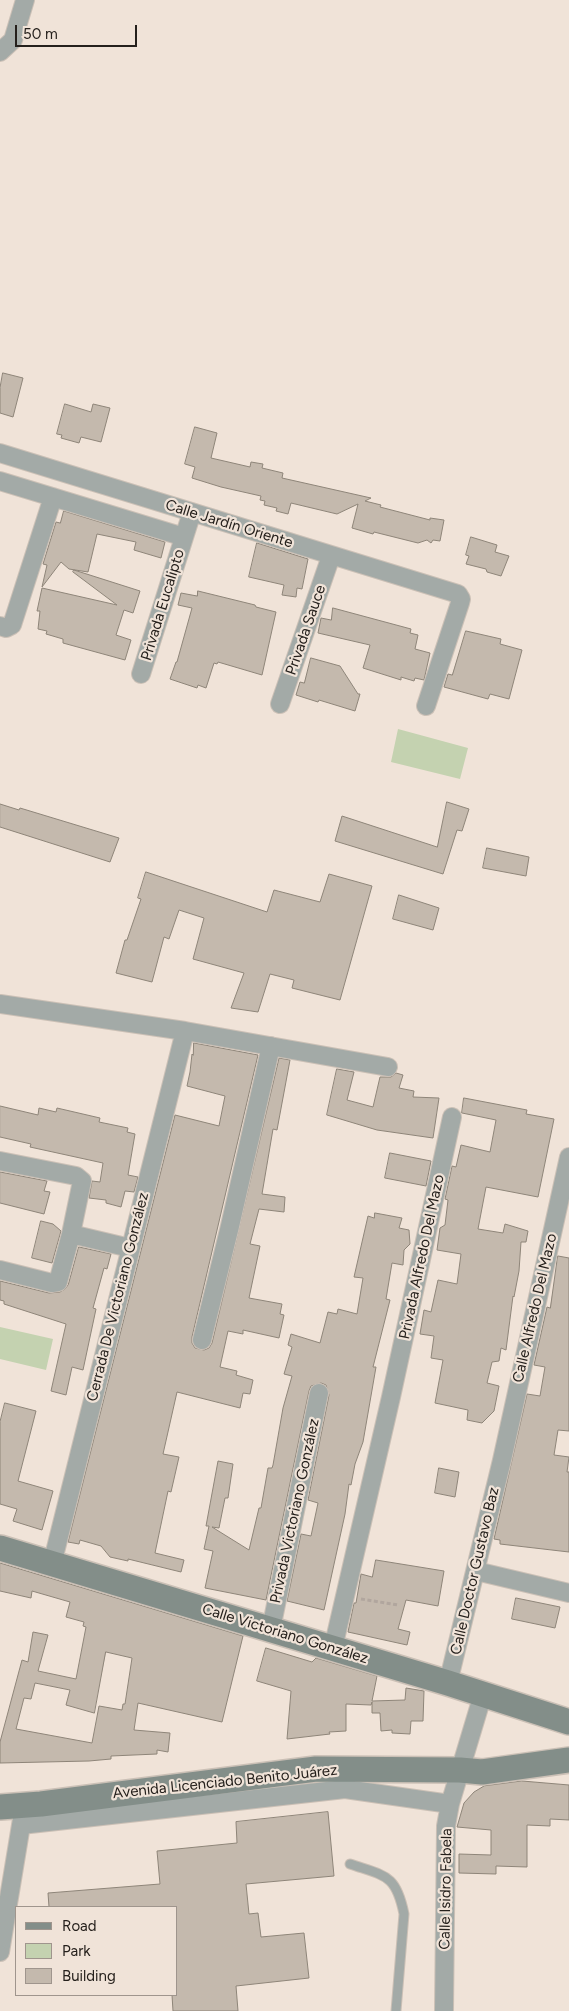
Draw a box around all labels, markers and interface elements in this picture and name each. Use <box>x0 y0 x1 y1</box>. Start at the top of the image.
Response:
scale bar <box>18 15 140 47</box>
text: 50 m <box>23 25 58 43</box>
street label: Calle Jardín Oriente <box>163 496 295 552</box>
street label: Privada Eucalipto <box>137 547 189 663</box>
street label: Privada Sauce <box>282 583 330 677</box>
street label: Privada Alfredo Del Mazo <box>396 1173 448 1341</box>
street label: Cerrada De Victoriano González <box>83 1191 153 1403</box>
street label: Calle Alfredo Del Mazo <box>509 1232 561 1384</box>
street label: Privada Victoriano González <box>267 1417 323 1605</box>
street label: Calle Doctor Gustavo Baz <box>447 1486 503 1656</box>
street label: Calle Victoriano González <box>200 1600 370 1668</box>
street label: Avenida Licenciado Benito Juárez <box>112 1761 338 1803</box>
street label: Calle Isidro Fabela <box>436 1828 456 1950</box>
legend <box>15 1906 178 1996</box>
text: Road <box>62 1917 97 1935</box>
text: Park <box>62 1942 91 1960</box>
text: Building <box>62 1967 116 1985</box>

